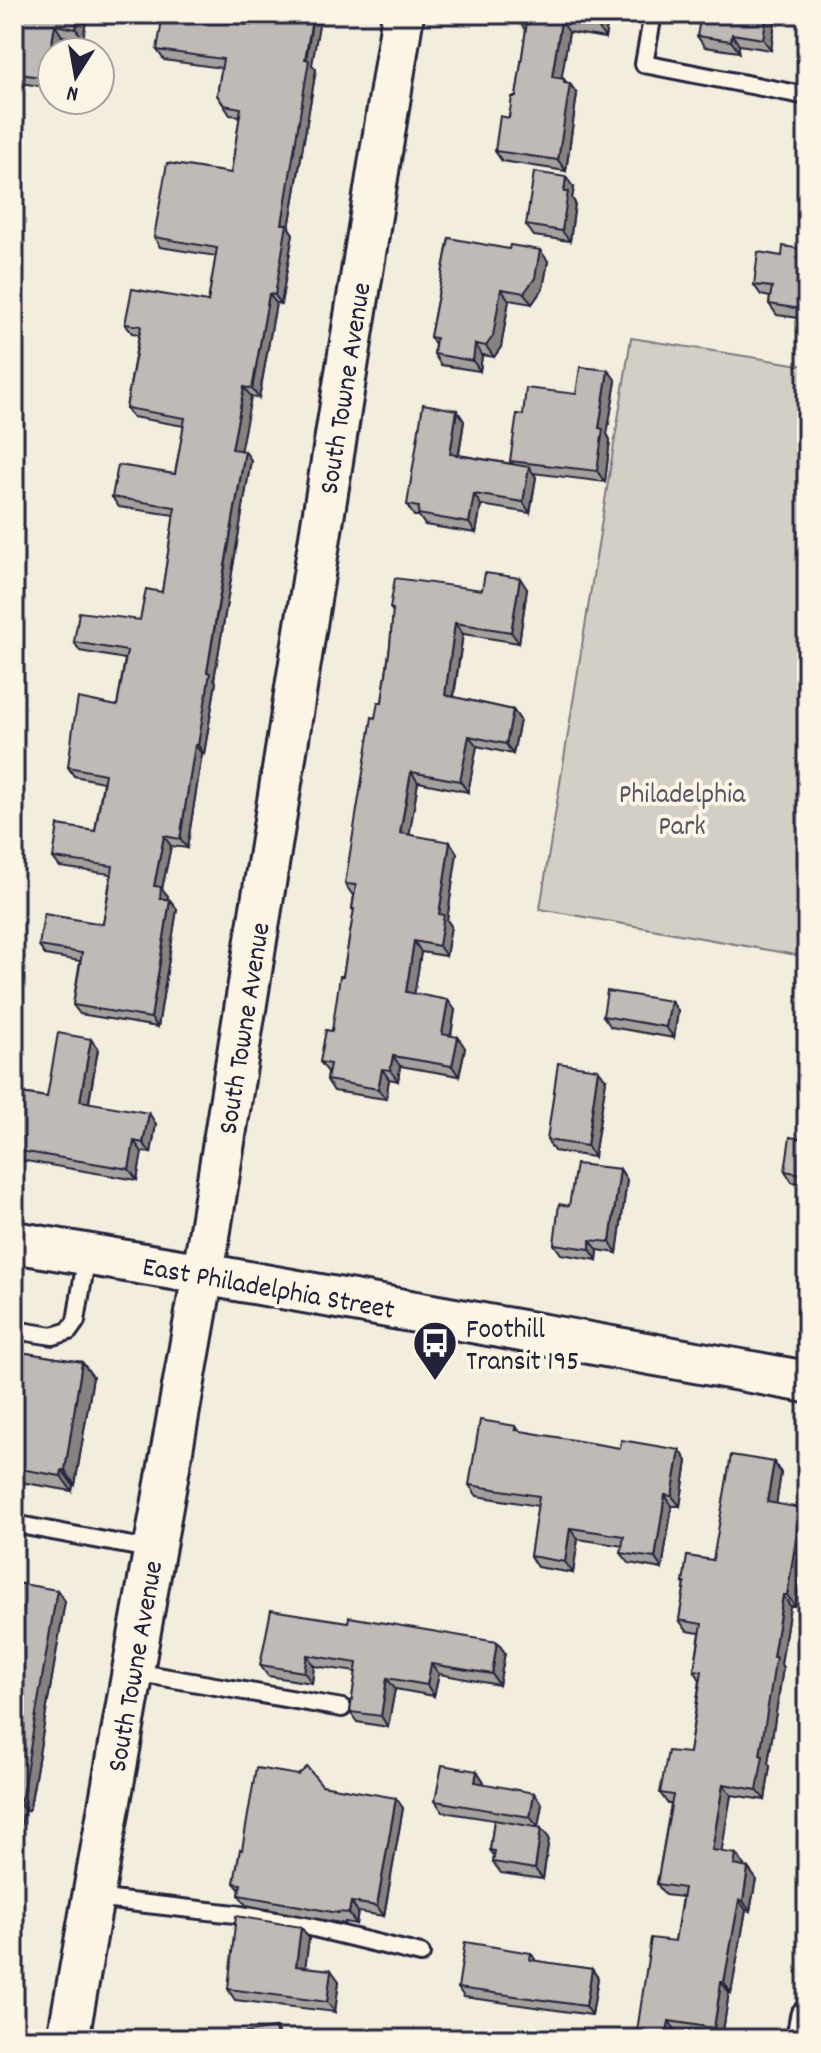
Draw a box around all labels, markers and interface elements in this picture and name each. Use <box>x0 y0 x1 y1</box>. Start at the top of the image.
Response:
north arrow <box>36 36 116 116</box>
text: N <box>64 76 81 108</box>
street label: South Towne Avenue <box>311 280 384 498</box>
park label: Philadelphia Park <box>619 777 746 849</box>
street label: South Towne Avenue <box>210 920 283 1138</box>
street label: East Philadelphia Street <box>139 1249 397 1333</box>
place label: Foothill Transit 195 <box>466 1312 579 1384</box>
bus stop icon: Foothill Transit 195 <box>411 1319 459 1382</box>
street label: South Towne Avenue <box>100 1558 176 1776</box>

